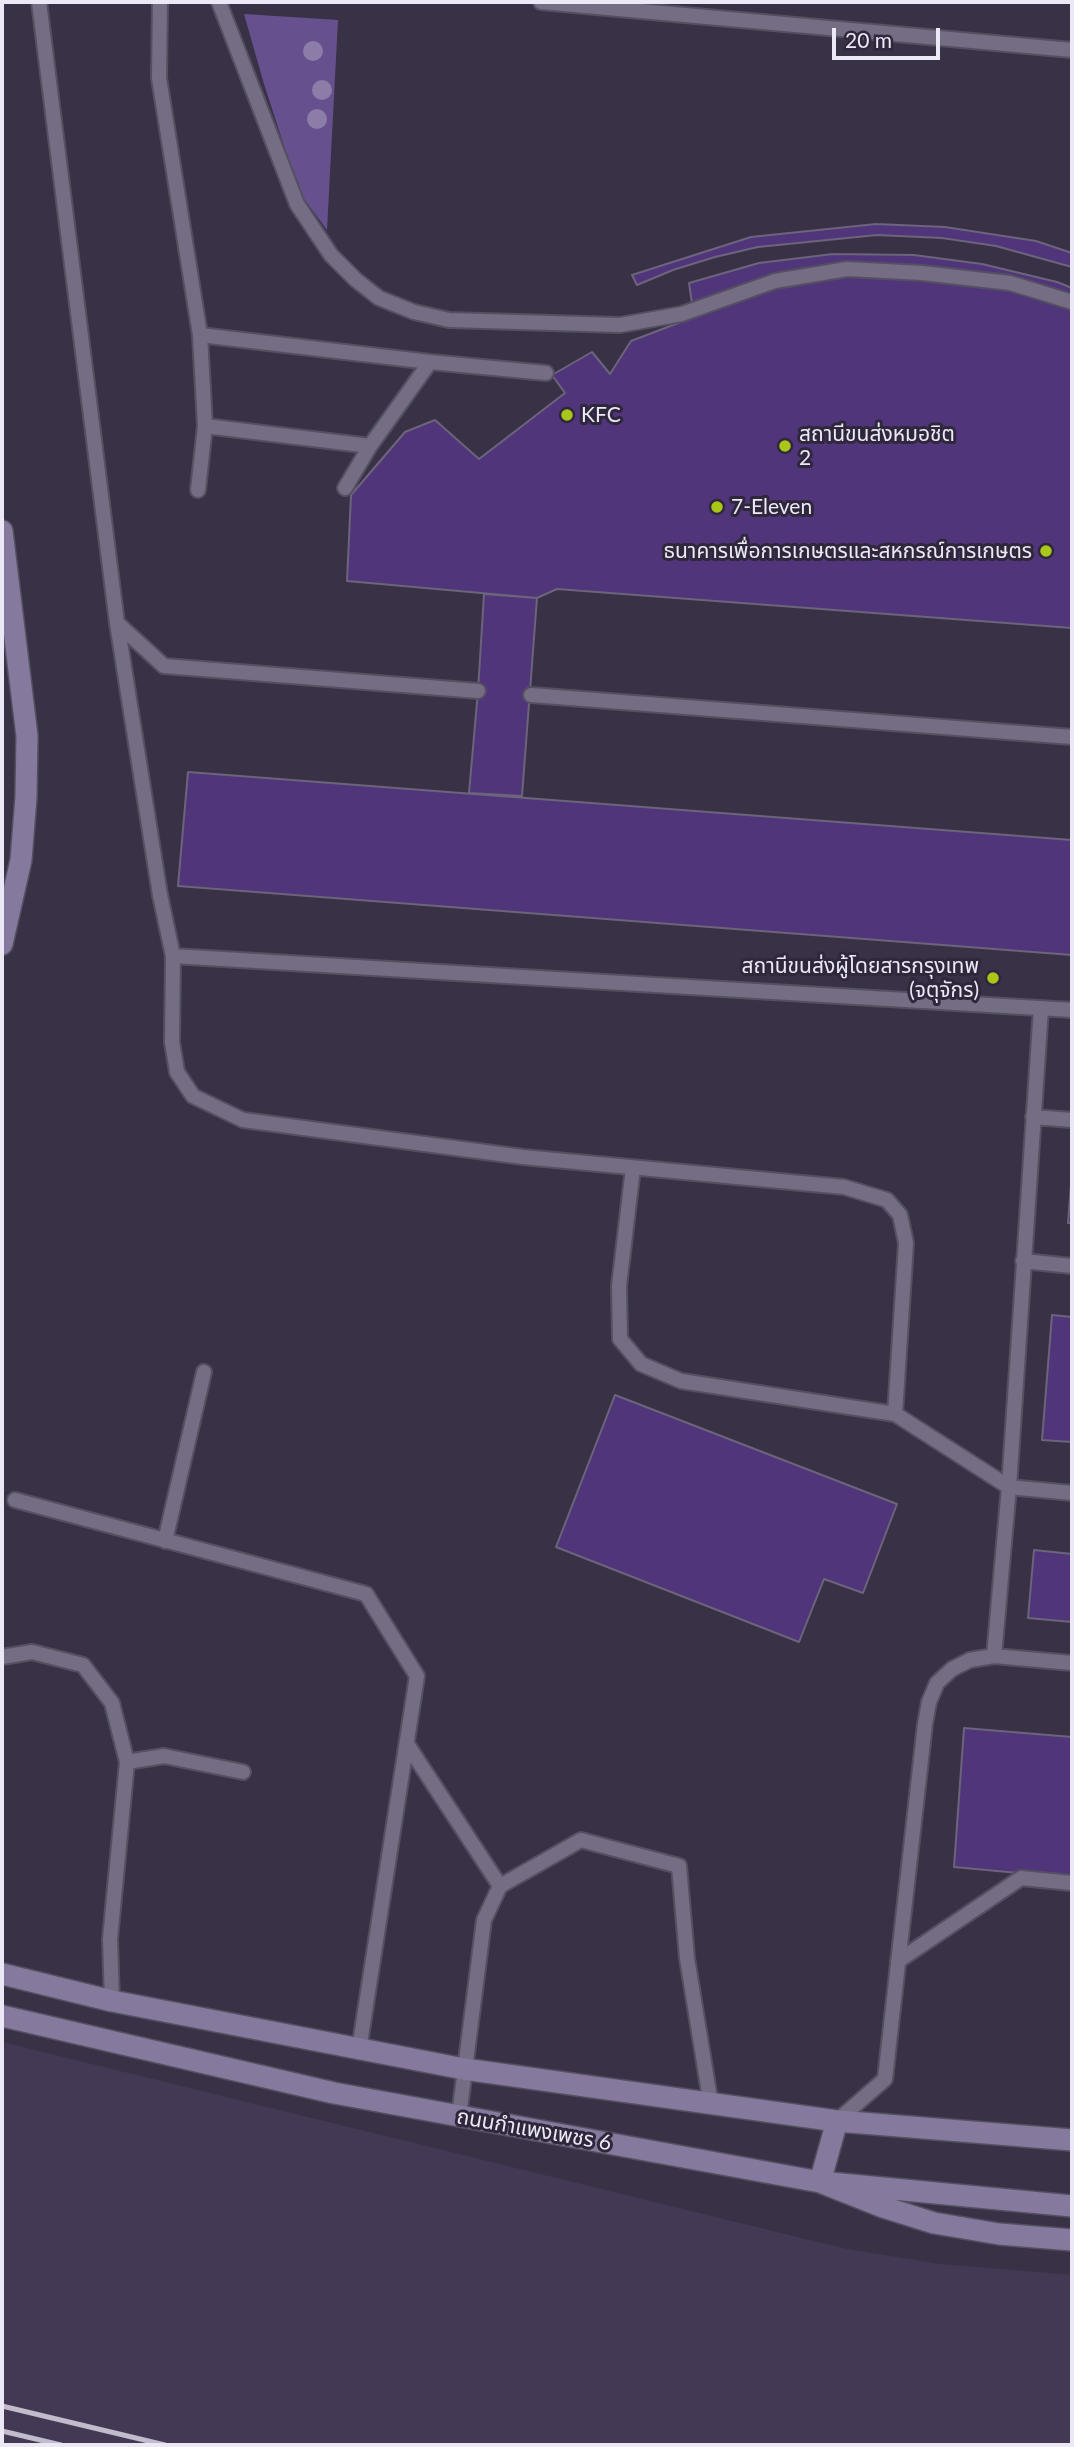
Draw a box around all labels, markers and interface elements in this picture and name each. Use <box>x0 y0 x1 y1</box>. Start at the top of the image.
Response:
scale bar <box>836 14 944 58</box>
text: 20 m <box>845 27 892 52</box>
place label: KFC <box>581 402 621 428</box>
marker: KFC <box>559 407 575 423</box>
place label: สถานีขนส่งหมอชิต 2 <box>799 421 955 471</box>
marker: สถานีขนส่งหมอชิต 2 <box>777 438 793 454</box>
place label: 7-Eleven <box>731 494 812 520</box>
marker: 7-Eleven <box>709 499 725 515</box>
place label: ธนาคารเพื่อการเกษตรและสหกรณ์การเกษตร <box>664 538 1032 564</box>
marker: ธนาคารเพื่อการเกษตรและสหกรณ์การเกษตร <box>1038 543 1054 559</box>
place label: สถานีขนส่งผู้โดยสารกรุงเทพ (จตุจักร) <box>742 953 979 1003</box>
marker: สถานีขนส่งผู้โดยสารกรุงเทพ (จตุจักร) <box>985 970 1001 986</box>
street label: ถนนกำแพงเพชร 6 <box>455 2104 613 2156</box>

